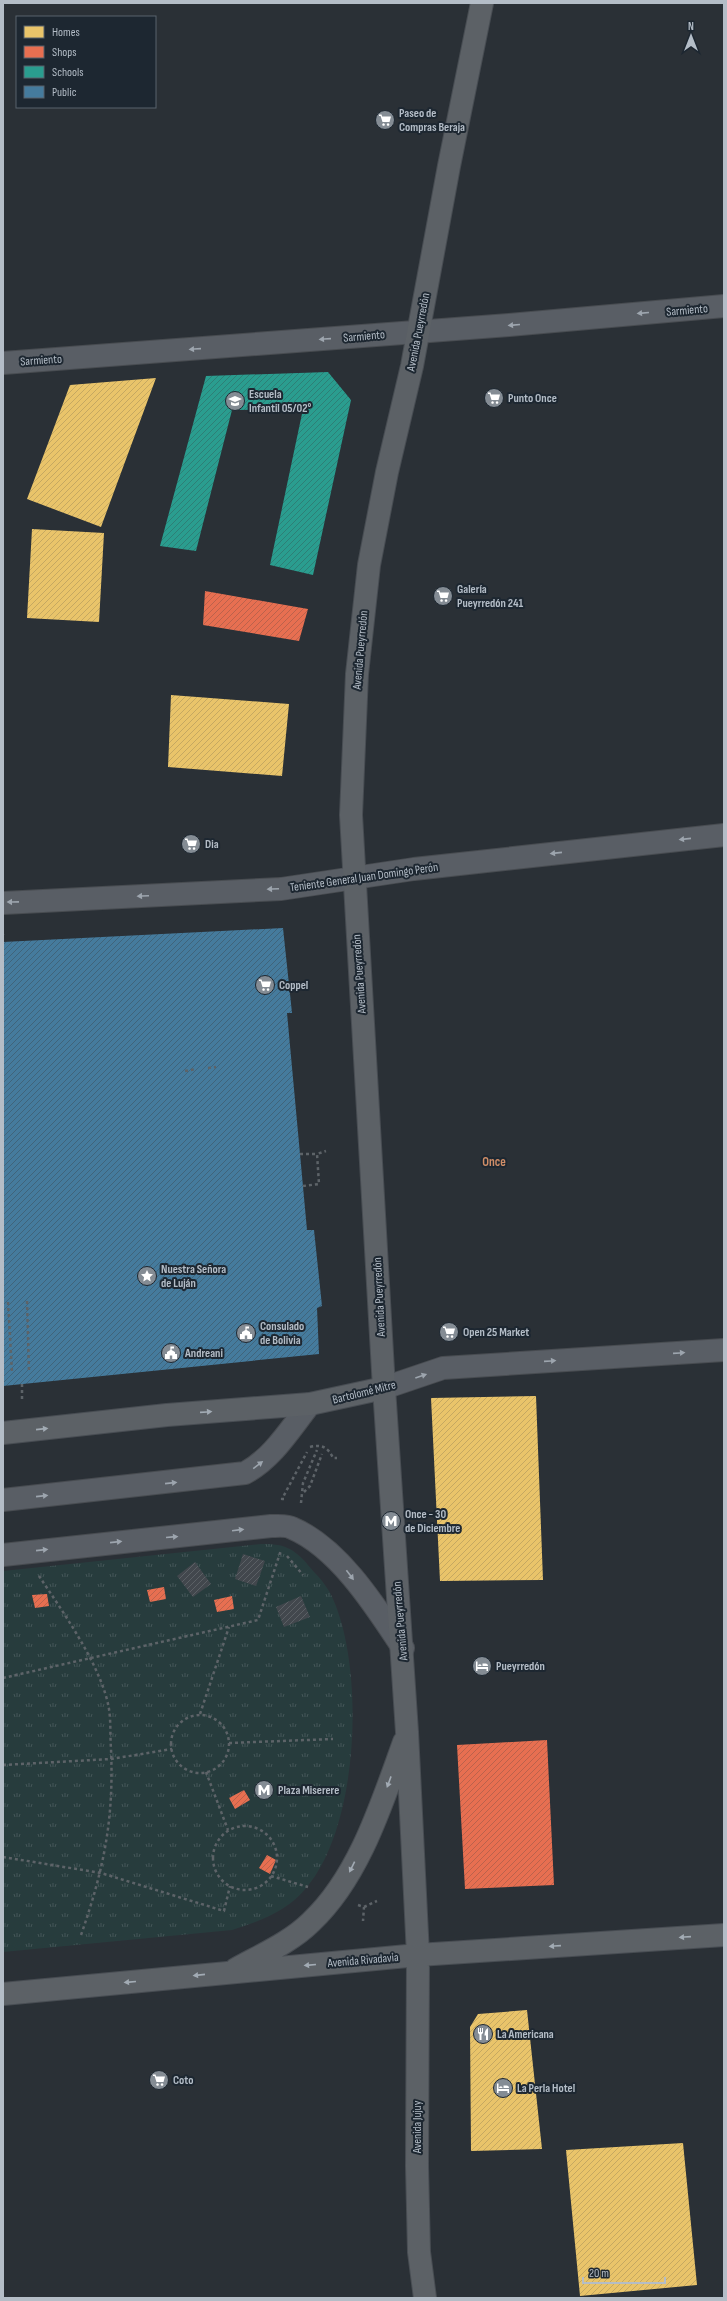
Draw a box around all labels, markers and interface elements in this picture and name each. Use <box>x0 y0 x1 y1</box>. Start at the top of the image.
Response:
legend <box>16 16 156 108</box>
north arrow <box>671 16 711 56</box>
text: N <box>688 20 694 33</box>
text: Homes <box>52 25 80 40</box>
text: Shops <box>52 45 77 60</box>
text: Schools <box>52 65 84 80</box>
text: Public <box>52 85 77 100</box>
place label: Paseo de Compras Beraja <box>399 106 465 135</box>
supermarket icon: Paseo de Compras Beraja <box>374 109 396 131</box>
street label: Avenida Pueyrredón <box>403 292 433 373</box>
street label: Sarmiento <box>666 301 708 320</box>
one-way arrow <box>637 310 649 317</box>
one-way arrow <box>508 321 520 328</box>
street label: Sarmiento <box>343 327 385 346</box>
one-way arrow <box>319 335 331 342</box>
one-way arrow <box>189 345 201 352</box>
street label: Sarmiento <box>20 352 62 369</box>
place label: Escuela Infantil 05/02° <box>249 387 312 416</box>
supermarket icon: Punto Once <box>483 387 505 409</box>
school or university icon: Escuela Infantil 05/02° <box>224 390 246 412</box>
place label: Punto Once <box>508 391 557 406</box>
place label: Galería Pueyrredón 241 <box>457 582 524 611</box>
supermarket icon: Galería Pueyrredón 241 <box>432 585 454 607</box>
street label: Avenida Pueyrredón <box>349 610 371 691</box>
supermarket icon: Dia <box>180 833 202 855</box>
one-way arrow <box>679 836 691 842</box>
place label: Dia <box>205 837 219 852</box>
one-way arrow <box>550 850 562 856</box>
street label: Teniente General Juan Domingo Perón <box>289 860 439 895</box>
one-way arrow <box>267 886 279 893</box>
one-way arrow <box>136 893 149 899</box>
one-way arrow <box>7 899 19 906</box>
street label: Avenida Pueyrredón <box>349 934 370 1015</box>
supermarket icon: Coppel <box>254 974 276 996</box>
place label: Coppel <box>279 978 308 993</box>
district label: Once <box>482 1154 506 1170</box>
street label: Avenida Pueyrredón <box>370 1257 389 1338</box>
place label: Nuestra Señora de Luján <box>161 1262 226 1291</box>
place icon: Nuestra Señora de Luján <box>136 1265 158 1287</box>
place label: Consulado de Bolivia <box>260 1319 304 1348</box>
supermarket icon: Open 25 Market <box>438 1321 460 1343</box>
public building icon: Consulado de Bolivia <box>235 1322 257 1344</box>
place label: Open 25 Market <box>463 1325 529 1340</box>
public building icon: Andreani <box>160 1342 182 1364</box>
place label: Andreani <box>184 1346 223 1361</box>
one-way arrow <box>673 1349 685 1356</box>
one-way arrow <box>544 1358 556 1365</box>
one-way arrow <box>415 1373 427 1379</box>
street label: Bartolomé Mitre <box>331 1377 398 1408</box>
one-way arrow <box>200 1409 212 1416</box>
one-way arrow <box>36 1425 48 1432</box>
one-way arrow <box>253 1461 264 1469</box>
one-way arrow <box>165 1480 177 1486</box>
one-way arrow <box>36 1493 48 1500</box>
place label: Once - 30 de Diciembre <box>405 1507 460 1536</box>
metro station icon: Once - 30 de Diciembre <box>380 1510 402 1532</box>
one-way arrow <box>232 1527 244 1533</box>
one-way arrow <box>166 1533 178 1540</box>
one-way arrow <box>110 1539 122 1546</box>
one-way arrow <box>36 1547 48 1553</box>
one-way arrow <box>346 1570 354 1581</box>
street label: Avenida Pueyrredón <box>390 1581 412 1662</box>
hotel icon: Pueyrredón <box>471 1655 493 1677</box>
place label: Pueyrredón <box>496 1659 545 1674</box>
one-way arrow <box>386 1776 392 1788</box>
metro station icon: Plaza Miserere <box>253 1779 275 1801</box>
place label: Plaza Miserere <box>278 1783 339 1798</box>
one-way arrow <box>349 1861 355 1872</box>
one-way arrow <box>679 1934 691 1941</box>
one-way arrow <box>549 1942 561 1949</box>
street label: Avenida Rivadavia <box>326 1950 400 1971</box>
one-way arrow <box>304 1962 316 1968</box>
one-way arrow <box>193 1972 205 1978</box>
one-way arrow <box>124 1978 136 1985</box>
restaurant icon: La Americana <box>472 2023 494 2045</box>
place label: La Americana <box>497 2027 554 2042</box>
supermarket icon: Coto <box>148 2069 170 2091</box>
place label: Coto <box>173 2073 193 2088</box>
hotel icon: La Perla Hotel <box>492 2077 514 2099</box>
place label: La Perla Hotel <box>517 2081 575 2096</box>
street label: Avenida Jujuy <box>410 2100 425 2154</box>
scale bar <box>583 2259 665 2285</box>
text: 20 m <box>589 2266 609 2281</box>

